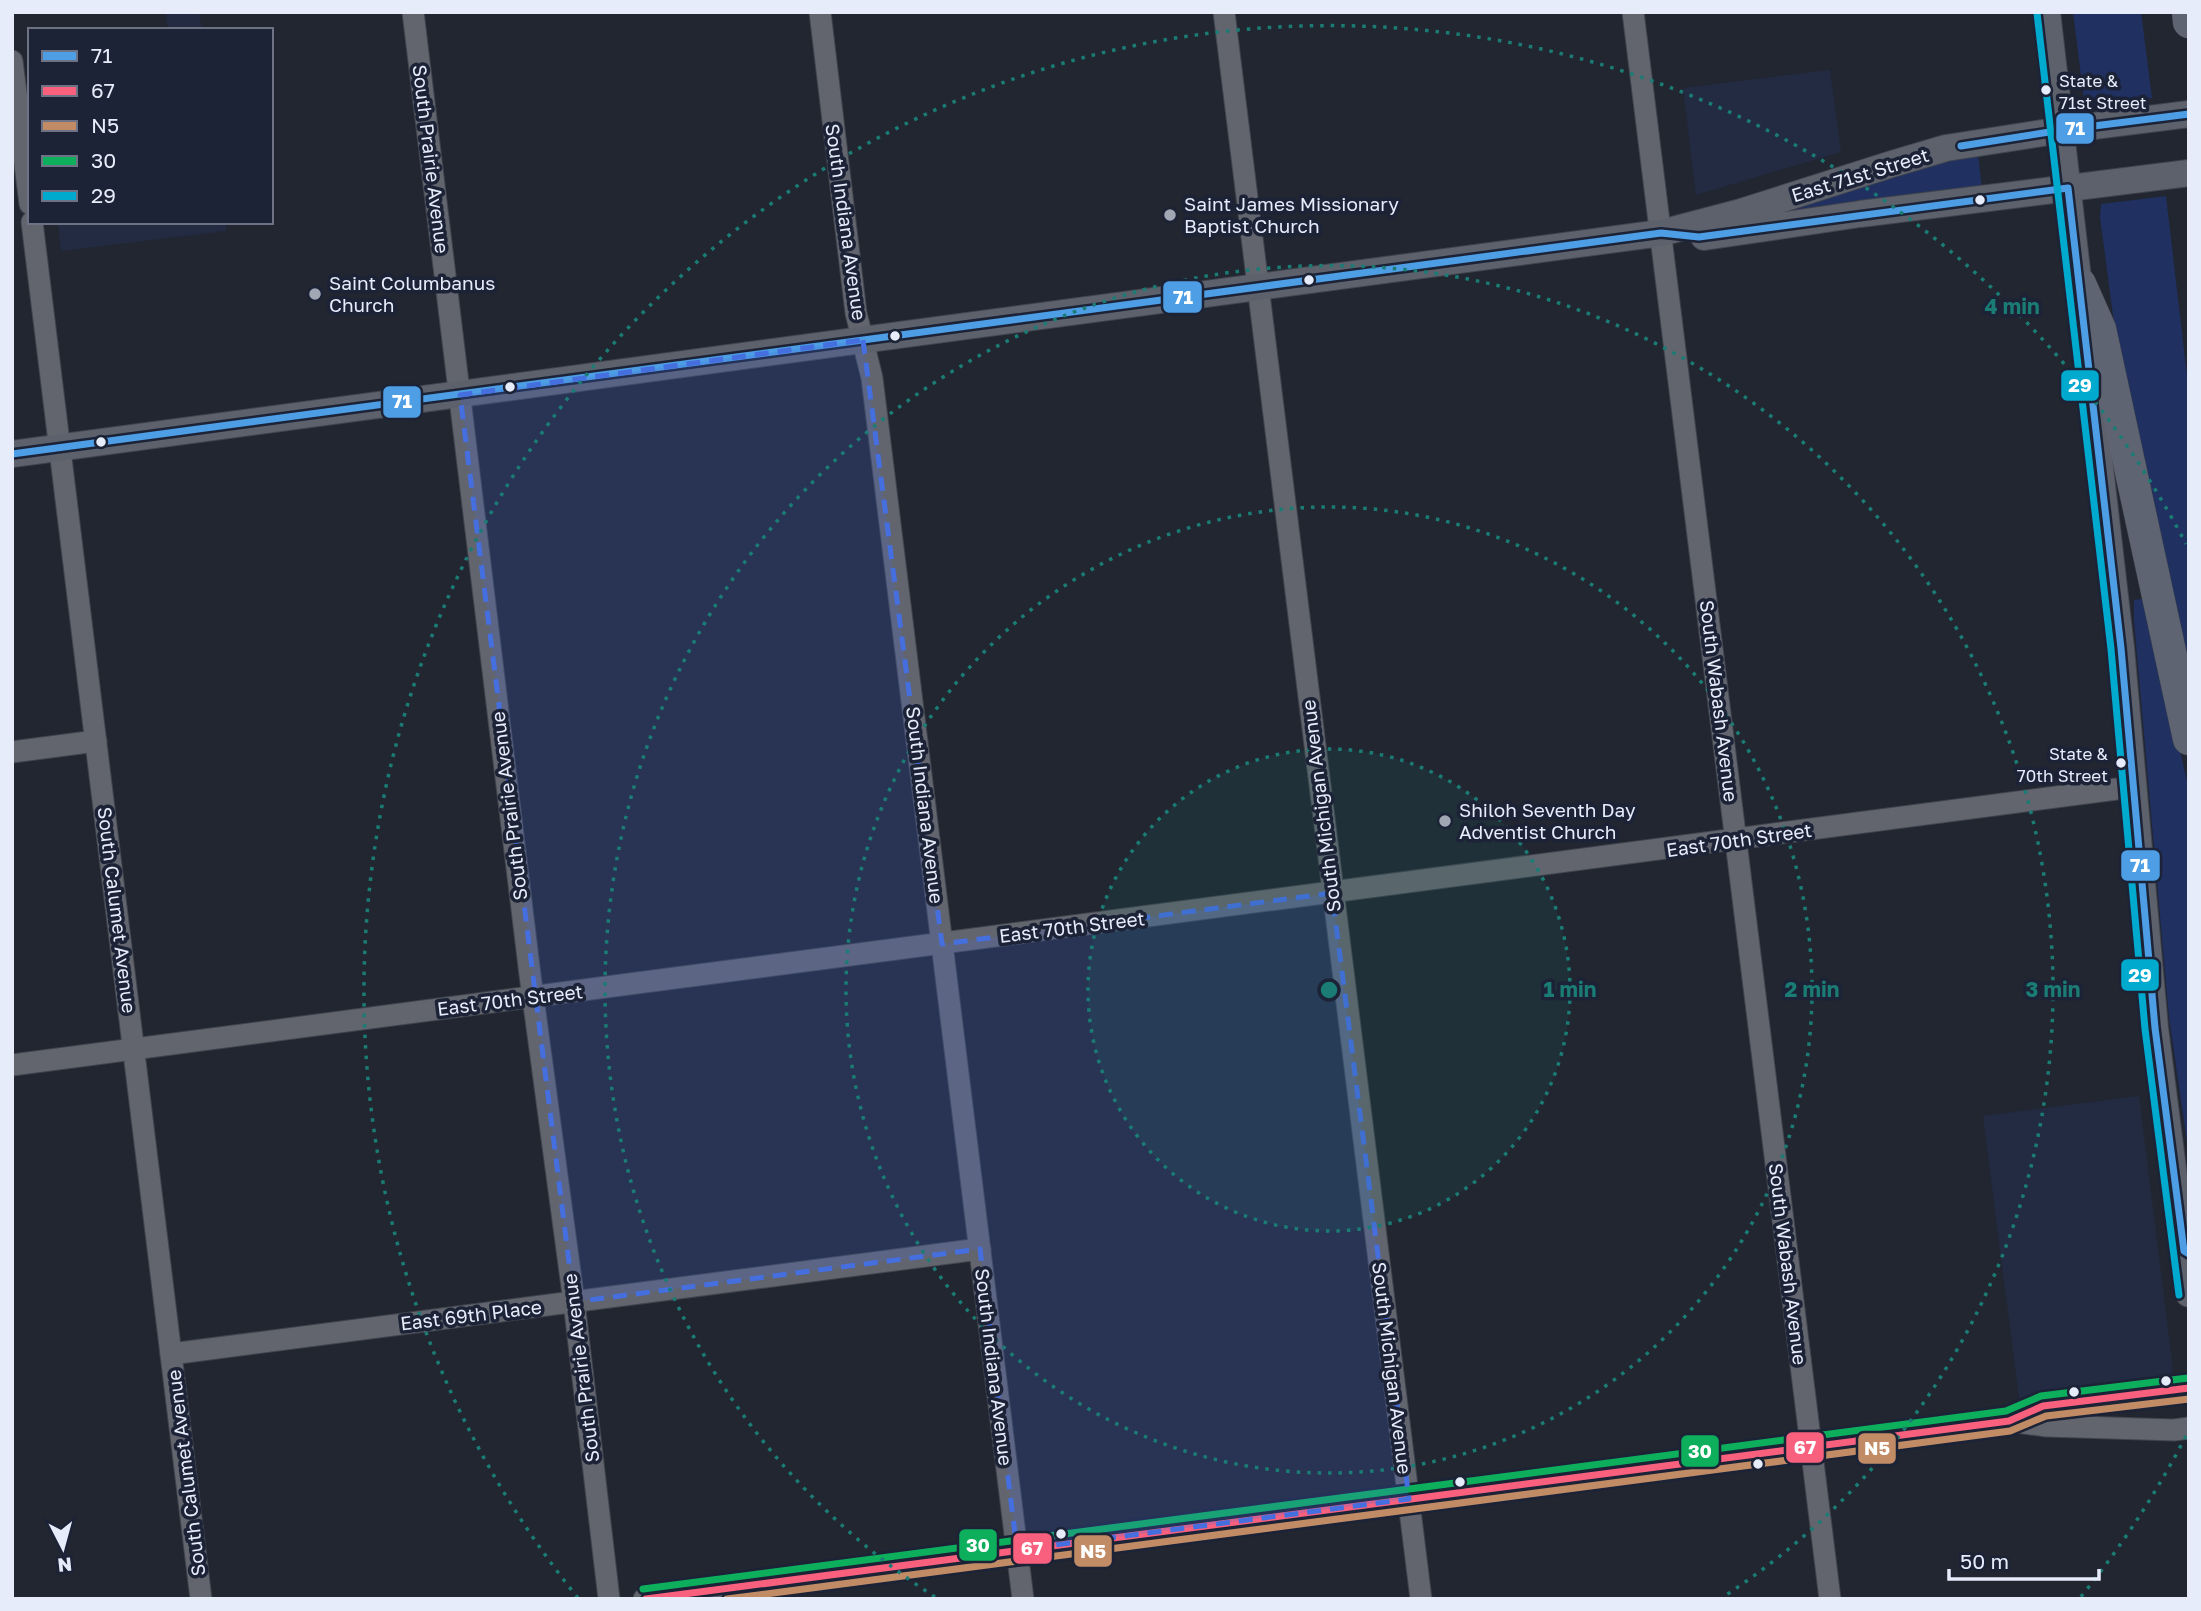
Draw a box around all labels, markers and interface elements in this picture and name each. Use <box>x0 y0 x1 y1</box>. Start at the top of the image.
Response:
legend <box>28 28 273 224</box>
text: 71 <box>91 42 112 68</box>
street label: South Prairie Avenue <box>409 63 454 255</box>
place label: State & 71st Street <box>2059 70 2147 113</box>
text: 67 <box>91 77 115 103</box>
marker: State & 71st Street <box>2039 83 2053 97</box>
text: N5 <box>91 112 119 138</box>
line badge: 71 <box>2055 112 2095 145</box>
text: 71 <box>2065 116 2085 139</box>
street label: South Indiana Avenue <box>821 122 872 322</box>
street label: East 71st Street <box>1788 143 1931 206</box>
text: 30 <box>91 147 116 173</box>
text: 29 <box>91 182 116 208</box>
place label: Saint James Missionary Baptist Church <box>1184 192 1399 237</box>
unlabelled marker <box>1973 193 1987 207</box>
marker: Saint James Missionary Baptist Church <box>1162 207 1178 223</box>
place label: Saint Columbanus Church <box>329 271 495 316</box>
unlabelled marker <box>1302 273 1316 287</box>
line badge: 71 <box>1162 280 1203 314</box>
text: 71 <box>1173 285 1193 308</box>
marker: Saint Columbanus Church <box>307 286 323 302</box>
text: 4 min <box>1984 293 2040 319</box>
unlabelled marker <box>888 329 902 343</box>
line badge: 29 <box>2060 369 2100 402</box>
text: 29 <box>2068 373 2092 396</box>
unlabelled marker <box>503 380 517 394</box>
line badge: 71 <box>382 385 422 419</box>
text: 71 <box>392 389 412 412</box>
unlabelled marker <box>94 435 108 449</box>
street label: South Wabash Avenue <box>1696 599 1743 803</box>
street label: South Michigan Avenue <box>1296 699 1345 913</box>
street label: South Indiana Avenue <box>902 705 949 905</box>
street label: South Prairie Avenue <box>486 710 531 902</box>
place label: State & 70th Street <box>2017 743 2109 786</box>
marker: State & 70th Street <box>2114 756 2128 770</box>
place label: Shiloh Seventh Day Adventist Church <box>1459 798 1636 843</box>
street label: South Calumet Avenue <box>93 806 142 1014</box>
marker: Shiloh Seventh Day Adventist Church <box>1437 813 1453 829</box>
street label: East 70th Street <box>1665 818 1813 861</box>
line badge: 71 <box>2120 849 2161 882</box>
text: 71 <box>2130 853 2150 876</box>
street label: East 70th Street <box>998 906 1146 947</box>
line badge: 29 <box>2120 958 2160 992</box>
text: 29 <box>2128 963 2152 986</box>
text: 1 min <box>1544 976 1596 1002</box>
text: 2 min <box>1785 976 1839 1002</box>
text: 3 min <box>2026 976 2080 1002</box>
centre of rings <box>1317 978 1341 1002</box>
street label: East 70th Street <box>436 979 584 1020</box>
street label: South Wabash Avenue <box>1765 1162 1812 1366</box>
street label: South Michigan Avenue <box>1368 1261 1417 1475</box>
street label: South Indiana Avenue <box>971 1267 1018 1467</box>
street label: South Prairie Avenue <box>558 1272 603 1464</box>
street label: East 69th Place <box>399 1294 543 1335</box>
street label: South Calumet Avenue <box>161 1369 210 1577</box>
unlabelled marker <box>2159 1374 2173 1388</box>
unlabelled marker <box>2067 1385 2081 1399</box>
line badge: 67 <box>1785 1431 1825 1464</box>
line badge: N5 <box>1857 1432 1897 1465</box>
line badge: 30 <box>1680 1434 1720 1468</box>
text: 67 <box>1794 1435 1816 1458</box>
text: N5 <box>1864 1436 1890 1459</box>
text: 30 <box>1688 1439 1712 1462</box>
unlabelled marker <box>1751 1457 1765 1471</box>
unlabelled marker <box>1453 1475 1467 1489</box>
north arrow <box>28 1513 98 1583</box>
unlabelled marker <box>1054 1527 1068 1541</box>
line badge: 30 <box>958 1528 998 1562</box>
line badge: 67 <box>1012 1532 1053 1565</box>
text: 30 <box>966 1533 990 1556</box>
line badge: N5 <box>1073 1534 1113 1568</box>
text: 67 <box>1021 1536 1043 1559</box>
scale bar <box>1949 1538 2100 1582</box>
text: N5 <box>1080 1539 1106 1562</box>
text: 50 m <box>1960 1548 2009 1574</box>
text: N <box>56 1553 73 1578</box>

